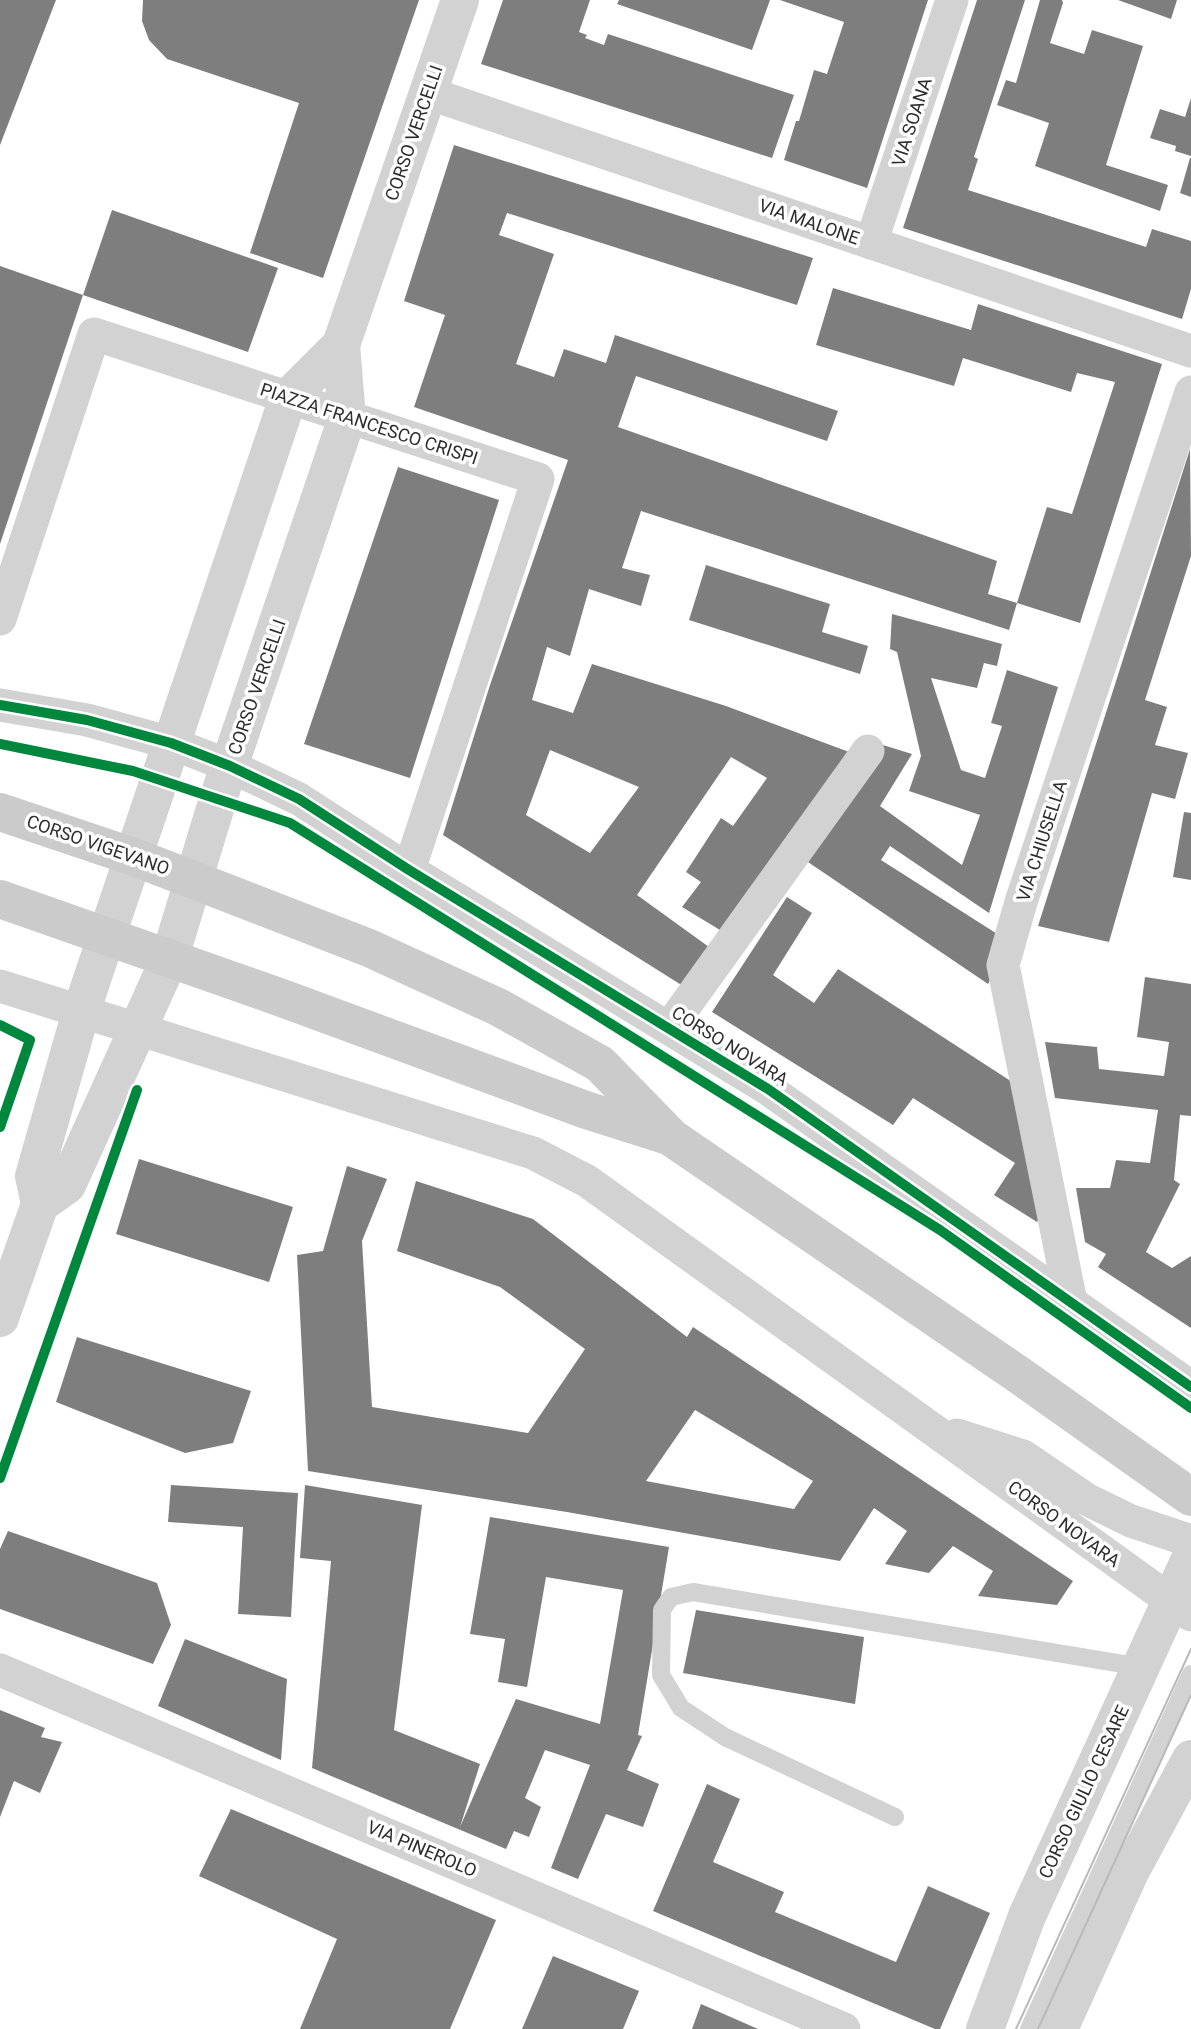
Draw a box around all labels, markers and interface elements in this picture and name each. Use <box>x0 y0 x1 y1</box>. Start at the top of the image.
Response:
street label: CORSO VERCELLI <box>381 62 447 203</box>
street label: VIA SOANA <box>887 75 936 169</box>
street label: VIA MALONE <box>756 195 862 249</box>
street label: PIAZZA FRANCESCO CRISPI <box>258 378 481 469</box>
street label: CORSO VERCELLI <box>224 616 290 757</box>
street label: VIA CHIUSELLA <box>1012 777 1071 904</box>
street label: CORSO VIGEVANO <box>24 810 172 879</box>
street label: CORSO NOVARA <box>668 1001 792 1090</box>
street label: CORSO NOVARA <box>1004 1476 1125 1571</box>
street label: CORSO GIULIO CESARE <box>1034 1702 1133 1882</box>
street label: VIA PINEROLO <box>364 1816 480 1881</box>

